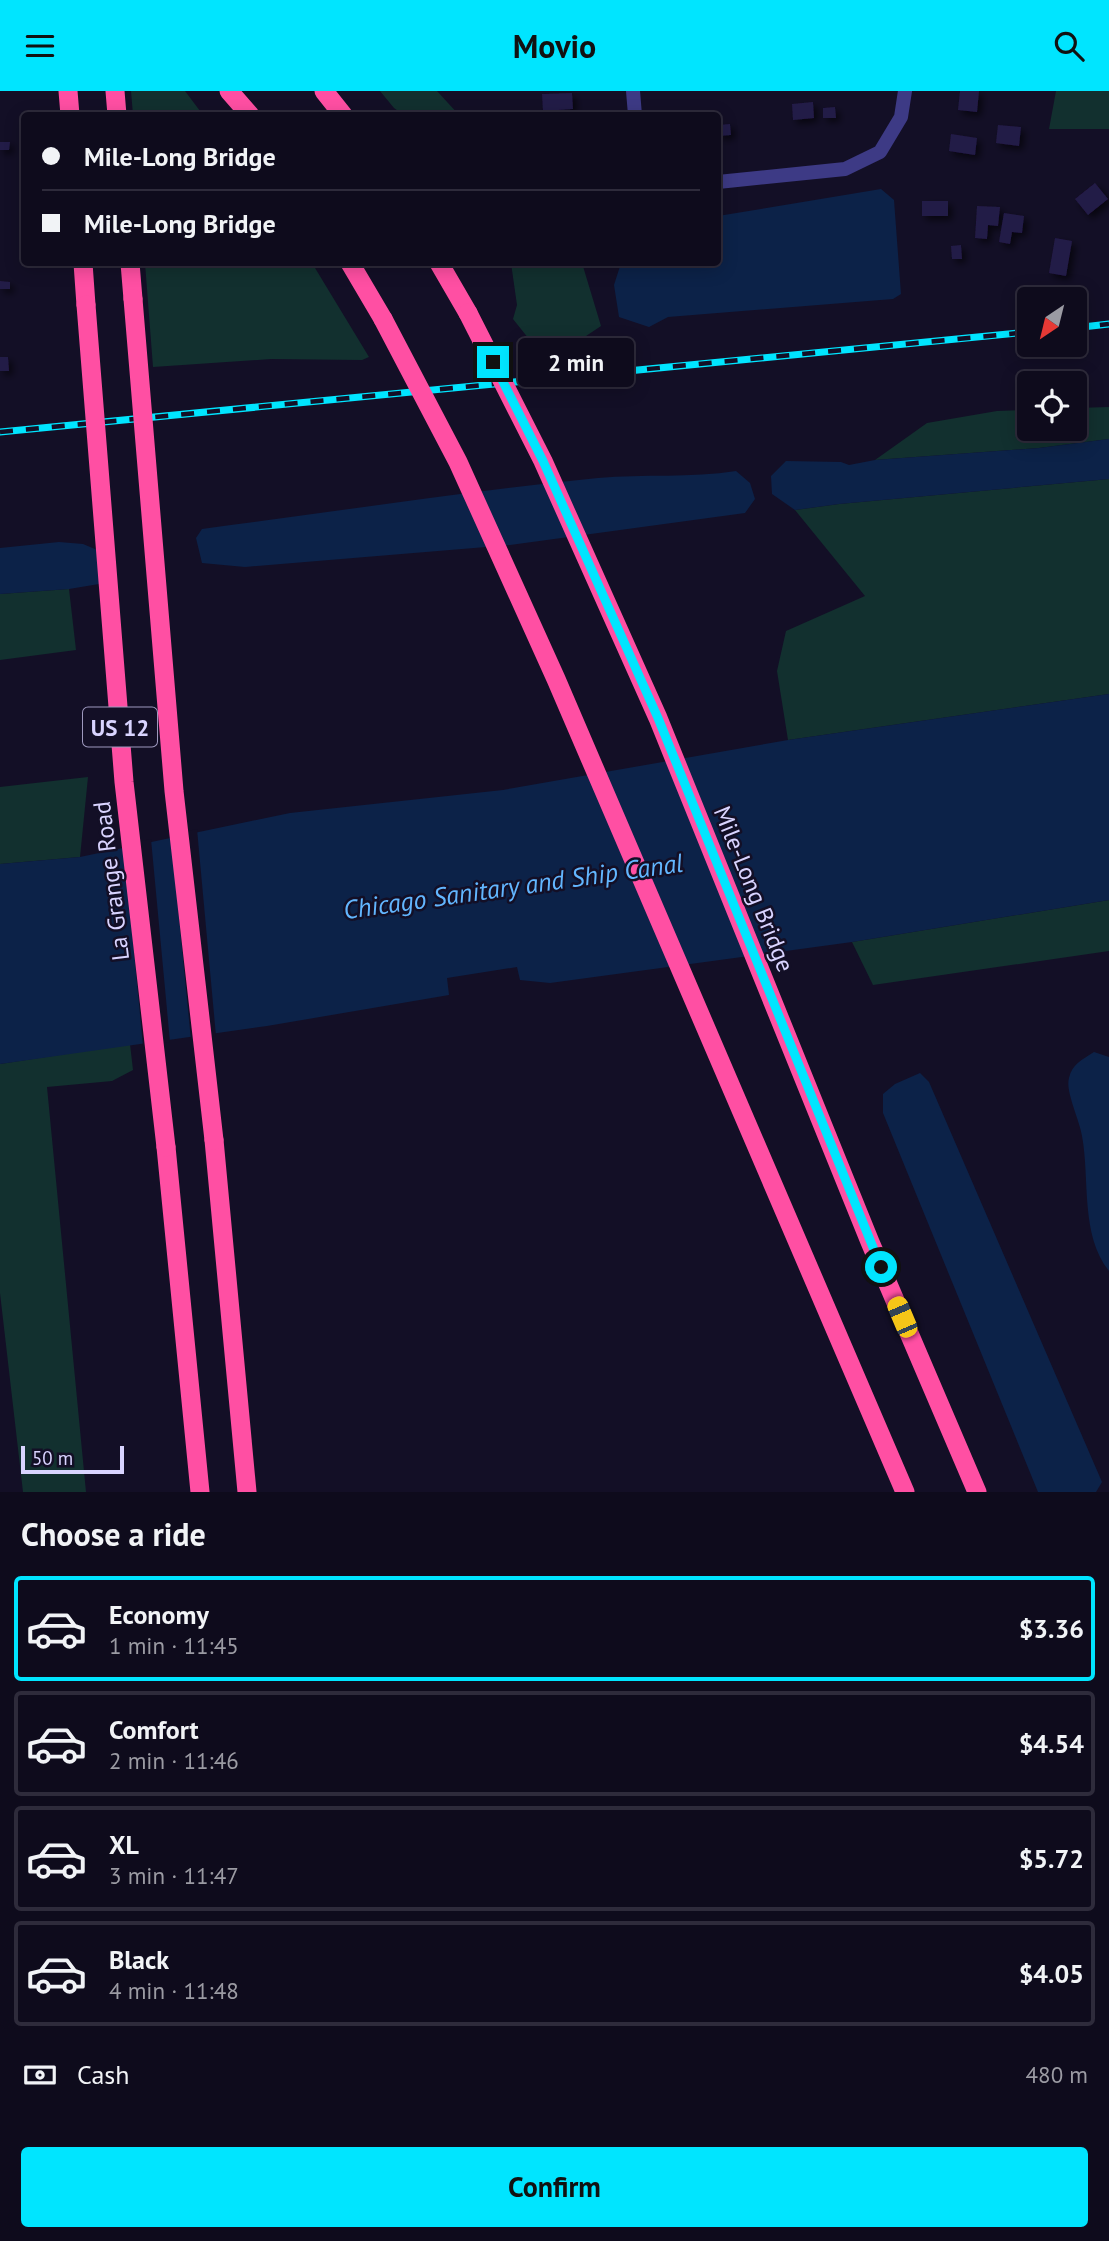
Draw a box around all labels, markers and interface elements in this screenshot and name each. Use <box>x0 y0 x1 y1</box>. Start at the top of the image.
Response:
text: Movio <box>513 25 596 67</box>
icon: menu <box>21 27 59 65</box>
icon: search <box>1050 27 1088 65</box>
text: Mile-Long Bridge <box>84 140 276 173</box>
text: Mile-Long Bridge <box>84 207 276 240</box>
north arrow <box>1017 287 1087 357</box>
map controls <box>1017 287 1087 441</box>
callout: 2 min <box>518 337 633 387</box>
route end <box>477 346 509 378</box>
text: 2 min <box>548 348 604 377</box>
button: locate <box>1017 371 1087 441</box>
road number: US 12 <box>83 707 157 747</box>
street label: La Grange Road <box>86 799 136 963</box>
street label: Mile-Long Bridge <box>707 802 801 976</box>
water label: Chicago Sanitary and Ship Canal <box>341 846 685 926</box>
route start <box>865 1251 897 1283</box>
car <box>885 1294 920 1340</box>
scale bar <box>21 1443 124 1475</box>
text: 50 m <box>32 1446 73 1470</box>
text: Choose a ride <box>21 1513 206 1555</box>
icon: car <box>25 1597 88 1660</box>
text: Economy <box>109 1598 209 1631</box>
text: $3.36 <box>1019 1612 1084 1645</box>
text: 1 min · 11:45 <box>109 1631 239 1660</box>
icon: car <box>25 1712 88 1775</box>
text: Comfort <box>109 1713 199 1746</box>
text: $4.54 <box>1019 1727 1084 1760</box>
text: 2 min · 11:46 <box>109 1746 239 1775</box>
icon: car <box>25 1827 88 1890</box>
text: XL <box>109 1828 139 1861</box>
text: $5.72 <box>1019 1842 1084 1875</box>
text: 3 min · 11:47 <box>109 1861 239 1890</box>
icon: car <box>25 1942 88 2005</box>
text: Black <box>109 1943 169 1976</box>
text: $4.05 <box>1019 1957 1084 1990</box>
text: 4 min · 11:48 <box>109 1976 239 2005</box>
icon: cash <box>21 2056 59 2094</box>
text: Cash <box>77 2058 129 2091</box>
text: 480 m <box>1026 2060 1088 2089</box>
button: Confirm <box>21 2147 1088 2227</box>

